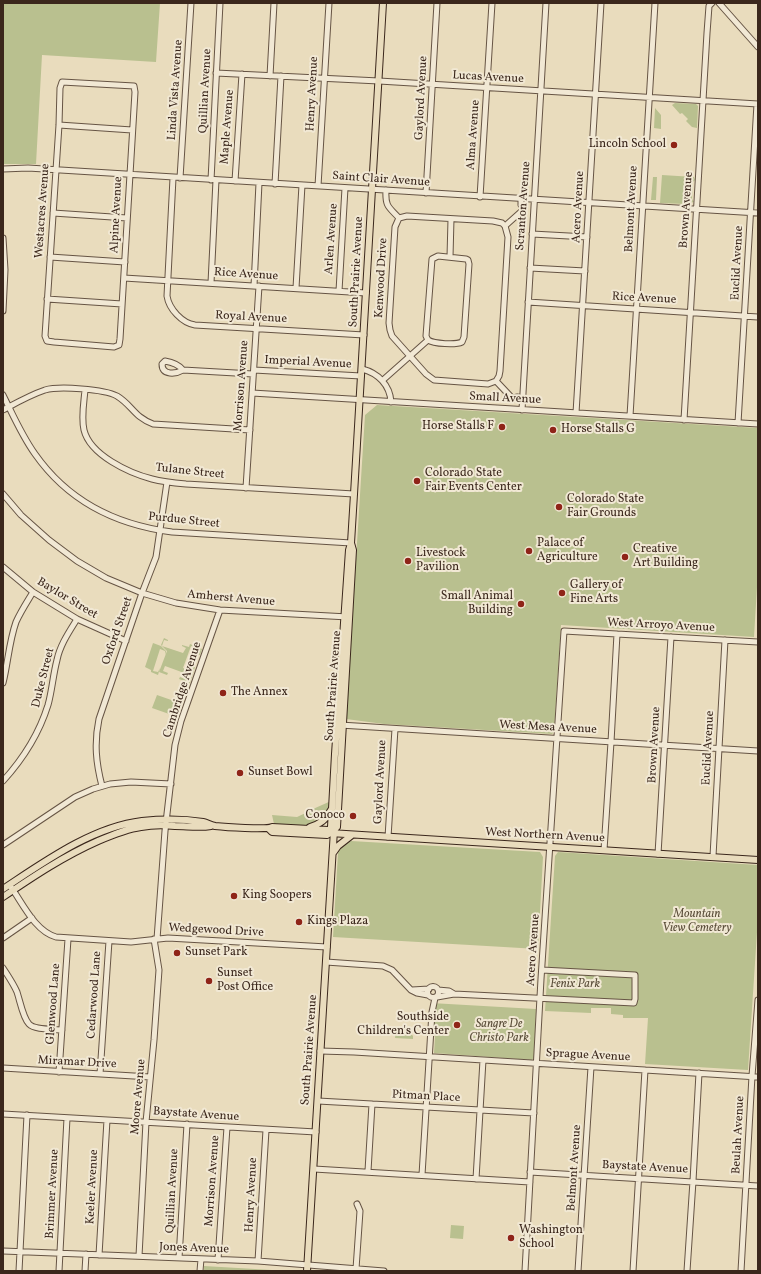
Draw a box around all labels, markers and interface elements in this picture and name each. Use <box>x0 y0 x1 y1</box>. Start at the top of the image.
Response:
street label: Linda Vista Avenue <box>165 39 187 141</box>
street label: Quillian Avenue <box>197 48 215 134</box>
street label: Henry Avenue <box>304 56 322 132</box>
street label: Gaylord Avenue <box>413 56 431 140</box>
street label: Lucas Avenue <box>452 69 524 87</box>
street label: Maple Avenue <box>218 89 238 165</box>
street label: Alma Avenue <box>464 99 484 171</box>
place label: Lincoln School <box>589 138 666 152</box>
marker: Lincoln School <box>669 140 679 150</box>
street label: Scranton Avenue <box>514 161 534 251</box>
street label: Westacres Avenue <box>33 163 53 259</box>
street label: Belmont Avenue <box>623 165 641 253</box>
street label: Saint Clair Avenue <box>332 169 430 191</box>
street label: Acero Avenue <box>570 171 588 243</box>
street label: Brown Avenue <box>677 171 697 249</box>
street label: Alpine Avenue <box>108 176 126 254</box>
street label: Arlen Avenue <box>322 203 342 275</box>
street label: South Prairie Avenue <box>347 216 367 328</box>
street label: Euclid Avenue <box>729 225 747 301</box>
street label: Kenwood Drive <box>373 237 391 319</box>
street label: Rice Avenue <box>213 266 279 284</box>
street label: Rice Avenue <box>611 290 677 308</box>
street label: Royal Avenue <box>215 309 287 327</box>
street label: Morrison Avenue <box>232 340 252 432</box>
street label: Imperial Avenue <box>264 354 352 372</box>
street label: Small Avenue <box>469 390 541 408</box>
place label: Horse Stalls F <box>422 420 494 434</box>
marker: Horse Stalls F <box>497 422 507 432</box>
place label: Horse Stalls G <box>561 423 635 437</box>
marker: Horse Stalls G <box>548 425 558 435</box>
street label: Tulane Street <box>155 461 225 483</box>
place label: Colorado State Fair Events Center <box>425 467 522 495</box>
marker: Colorado State Fair Events Center <box>412 476 422 486</box>
place label: Colorado State Fair Grounds <box>567 493 644 521</box>
marker: Colorado State Fair Grounds <box>554 502 564 512</box>
street label: Purdue Street <box>148 510 220 532</box>
place label: Palace of Agriculture <box>537 537 598 565</box>
place label: Creative Art Building <box>633 543 698 571</box>
marker: Palace of Agriculture <box>524 546 534 556</box>
place label: Livestock Pavilion <box>416 547 465 575</box>
marker: Creative Art Building <box>620 552 630 562</box>
marker: Livestock Pavilion <box>403 556 413 566</box>
street label: Baylor Street <box>34 575 100 623</box>
place label: Gallery of Fine Arts <box>570 579 622 607</box>
street label: Amherst Avenue <box>187 588 275 610</box>
marker: Gallery of Fine Arts <box>557 588 567 598</box>
place label: Small Animal Building <box>441 590 513 618</box>
street label: Oxford Street <box>100 595 136 667</box>
marker: Small Animal Building <box>516 599 526 609</box>
street label: West Arroyo Avenue <box>607 616 715 636</box>
street label: South Prairie Avenue <box>323 630 345 742</box>
street label: Cambridge Avenue <box>161 640 205 740</box>
street label: Duke Street <box>30 646 58 710</box>
place label: The Annex <box>231 686 288 700</box>
marker: The Annex <box>218 688 228 698</box>
street label: Brown Avenue <box>646 706 664 784</box>
street label: Euclid Avenue <box>700 710 718 786</box>
street label: West Mesa Avenue <box>499 718 597 738</box>
street label: Gaylord Avenue <box>372 740 390 824</box>
place label: Sunset Bowl <box>248 766 313 780</box>
marker: Sunset Bowl <box>235 768 245 778</box>
place label: Conoco <box>305 809 345 823</box>
marker: Conoco <box>348 811 358 821</box>
street label: West Northern Avenue <box>485 826 605 846</box>
place label: King Soopers <box>242 889 312 903</box>
marker: King Soopers <box>229 891 239 901</box>
park label: Mountain View Cemetery <box>662 908 732 936</box>
street label: Acero Avenue <box>524 913 544 987</box>
place label: Kings Plaza <box>307 915 368 929</box>
marker: Kings Plaza <box>294 917 304 927</box>
street label: Wedgewood Drive <box>168 921 264 941</box>
place label: Sunset Park <box>185 946 248 960</box>
marker: Sunset Park <box>172 948 182 958</box>
street label: Cedarwood Lane <box>85 951 105 1039</box>
street label: Glenwood Lane <box>44 963 64 1045</box>
place label: Sunset Post Office <box>217 967 273 995</box>
marker: Sunset Post Office <box>204 976 214 986</box>
park label: Fenix Park <box>550 978 600 992</box>
street label: South Prairie Avenue <box>299 994 321 1106</box>
place label: Southside Children's Center <box>357 1011 449 1039</box>
park label: Sangre De Christo Park <box>469 1018 529 1046</box>
marker: Southside Children's Center <box>452 1020 462 1030</box>
street label: Sprague Avenue <box>545 1047 631 1065</box>
street label: Miramar Drive <box>37 1054 117 1072</box>
street label: Moore Avenue <box>129 1058 149 1136</box>
street label: Pitman Place <box>391 1088 461 1106</box>
street label: Beulah Avenue <box>730 1096 748 1174</box>
street label: Baystate Avenue <box>153 1105 239 1125</box>
street label: Belmont Avenue <box>565 1124 585 1212</box>
street label: Morrison Avenue <box>203 1135 223 1227</box>
street label: Quillian Avenue <box>164 1148 182 1234</box>
street label: Brimmer Avenue <box>43 1149 63 1239</box>
street label: Keeler Avenue <box>84 1149 102 1225</box>
street label: Henry Avenue <box>243 1157 261 1233</box>
street label: Baystate Avenue <box>602 1159 688 1177</box>
place label: Washington School <box>519 1224 583 1252</box>
marker: Washington School <box>506 1233 516 1243</box>
street label: Jones Avenue <box>159 1241 229 1257</box>

